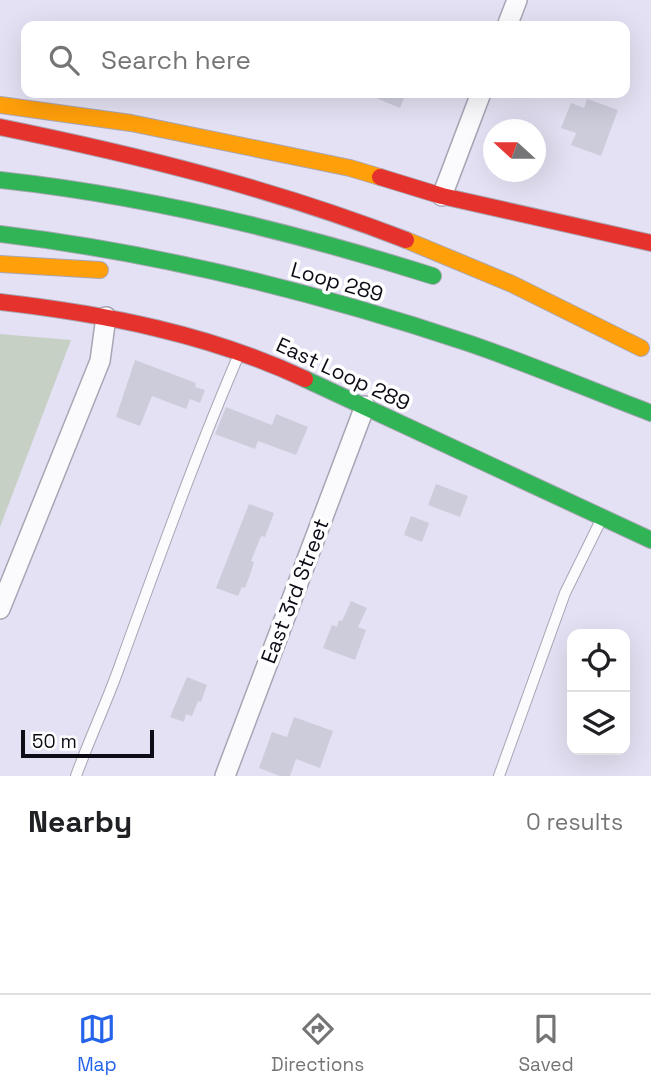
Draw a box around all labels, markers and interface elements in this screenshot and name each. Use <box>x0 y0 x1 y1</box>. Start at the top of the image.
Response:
search box <box>21 21 630 98</box>
icon: search <box>45 41 83 79</box>
text: Search here <box>101 43 251 77</box>
north arrow <box>483 119 546 182</box>
street label: Loop 289 <box>288 255 386 308</box>
street label: East Loop 289 <box>272 331 414 416</box>
street label: East 3rd Street <box>255 515 335 667</box>
map controls <box>567 629 630 755</box>
button: locate <box>567 629 630 692</box>
button: layers <box>567 692 630 755</box>
scale bar <box>21 727 154 759</box>
text: 50 m <box>32 729 77 754</box>
text: Nearby <box>28 802 132 841</box>
text: 0 results <box>526 807 623 837</box>
tab: Map <box>77 1010 117 1077</box>
tab: Directions <box>271 1010 364 1077</box>
tab: Saved <box>518 1010 574 1077</box>

